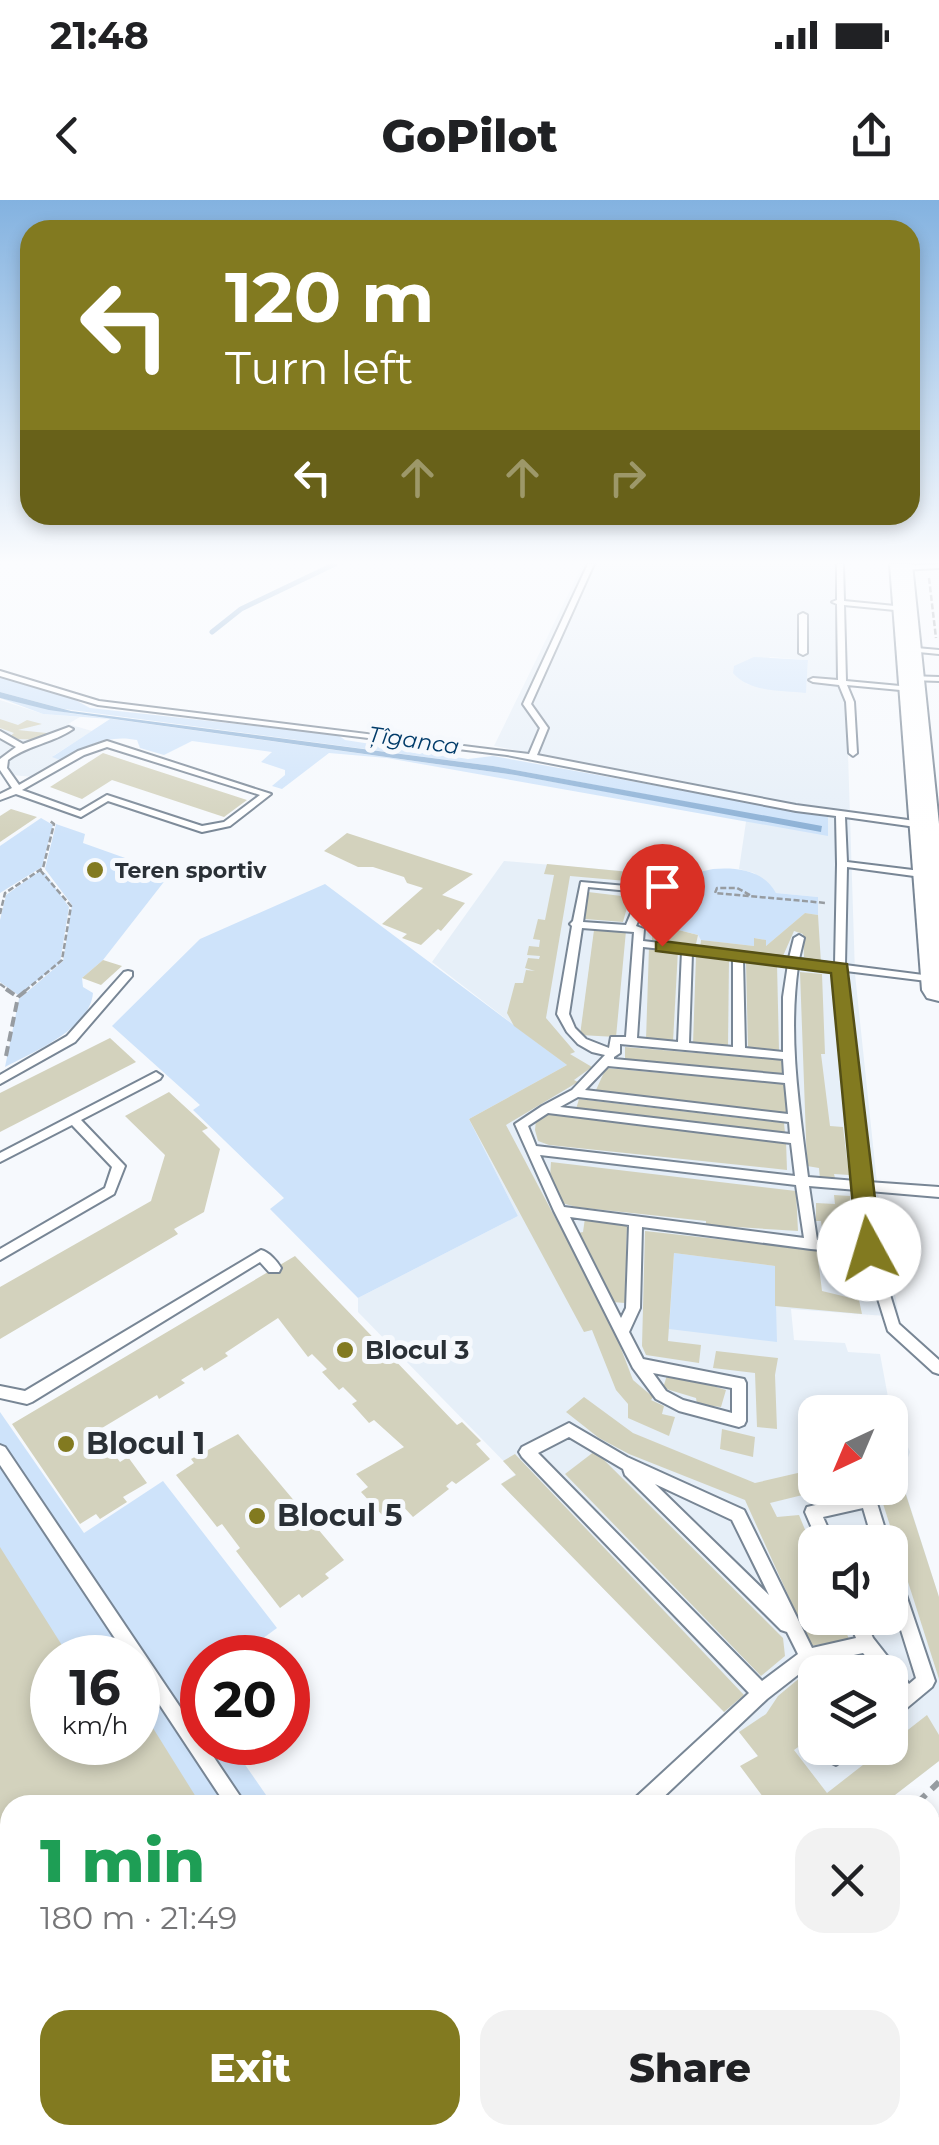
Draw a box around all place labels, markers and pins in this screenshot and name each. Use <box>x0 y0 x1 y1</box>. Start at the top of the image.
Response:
pin <box>620 844 705 947</box>
place label: Teren sportiv <box>115 857 267 884</box>
marker: Teren sportiv <box>84 859 106 881</box>
place label: Blocul 3 <box>365 1335 469 1365</box>
marker: Blocul 3 <box>334 1339 356 1361</box>
place label: Blocul 1 <box>86 1425 205 1462</box>
marker: Blocul 1 <box>55 1433 77 1455</box>
place label: Blocul 5 <box>277 1497 402 1534</box>
marker: Blocul 5 <box>246 1505 268 1527</box>

